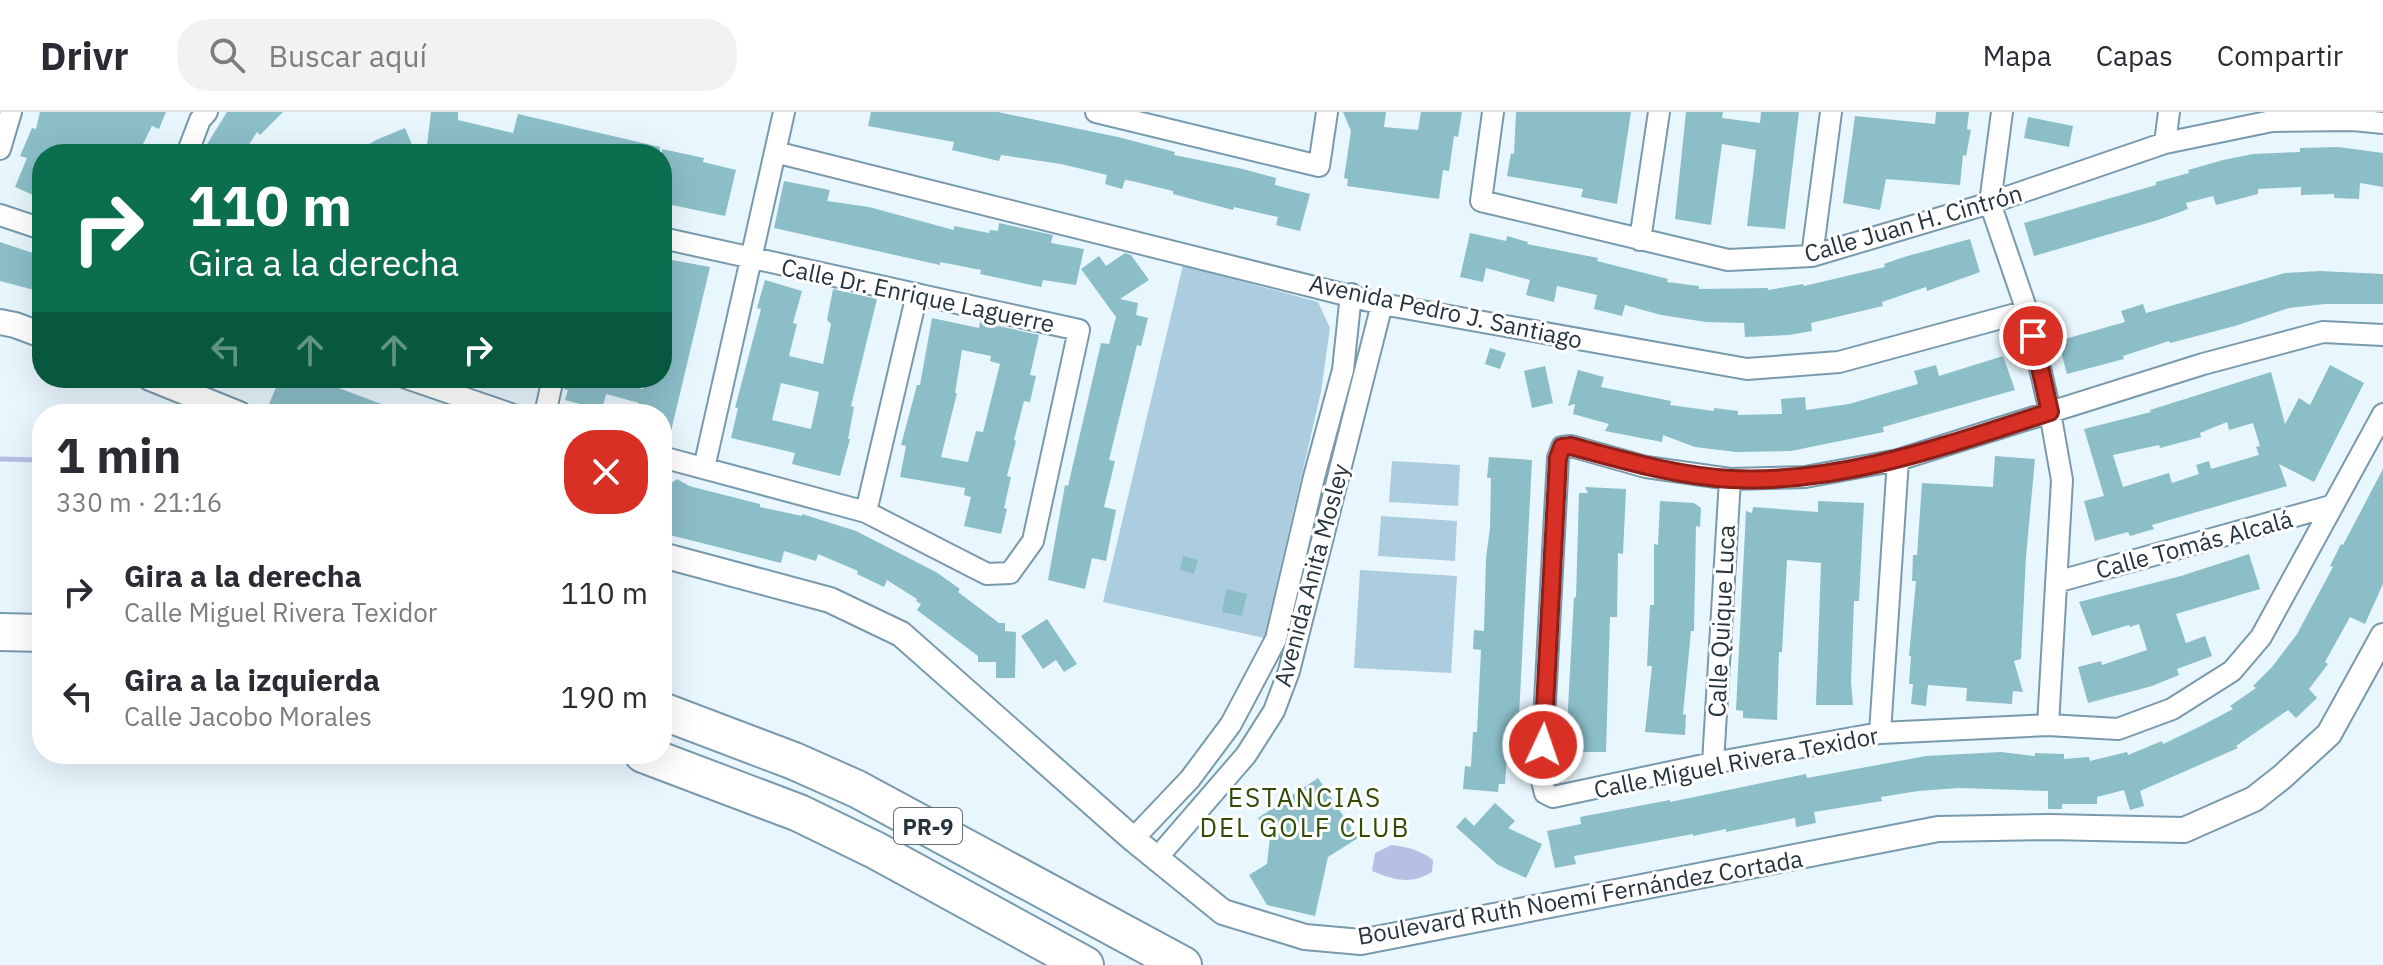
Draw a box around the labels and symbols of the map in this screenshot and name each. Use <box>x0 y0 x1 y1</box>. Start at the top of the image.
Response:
street label: Calle Juan H. Cintrón <box>1800 177 2026 269</box>
street label: Calle Dr. Enrique Laguerre <box>779 250 1057 340</box>
street label: Avenida Pedro J. Santiago <box>1307 266 1585 356</box>
pin <box>1999 302 2067 370</box>
street label: Avenida Anita Mosley <box>1266 460 1356 690</box>
street label: Calle Tomás Alcalá <box>2092 502 2296 586</box>
street label: Calle Quique Luca <box>1700 524 1742 718</box>
position arrow <box>1501 703 1585 787</box>
street label: Calle Miguel Rivera Texidor <box>1591 719 1881 805</box>
district label: ESTANCIAS DEL GOLF CLUB <box>1200 780 1411 844</box>
road number: PR-9 <box>894 808 962 844</box>
street label: Boulevard Ruth Noemí Fernández Cortada <box>1355 842 1805 952</box>

